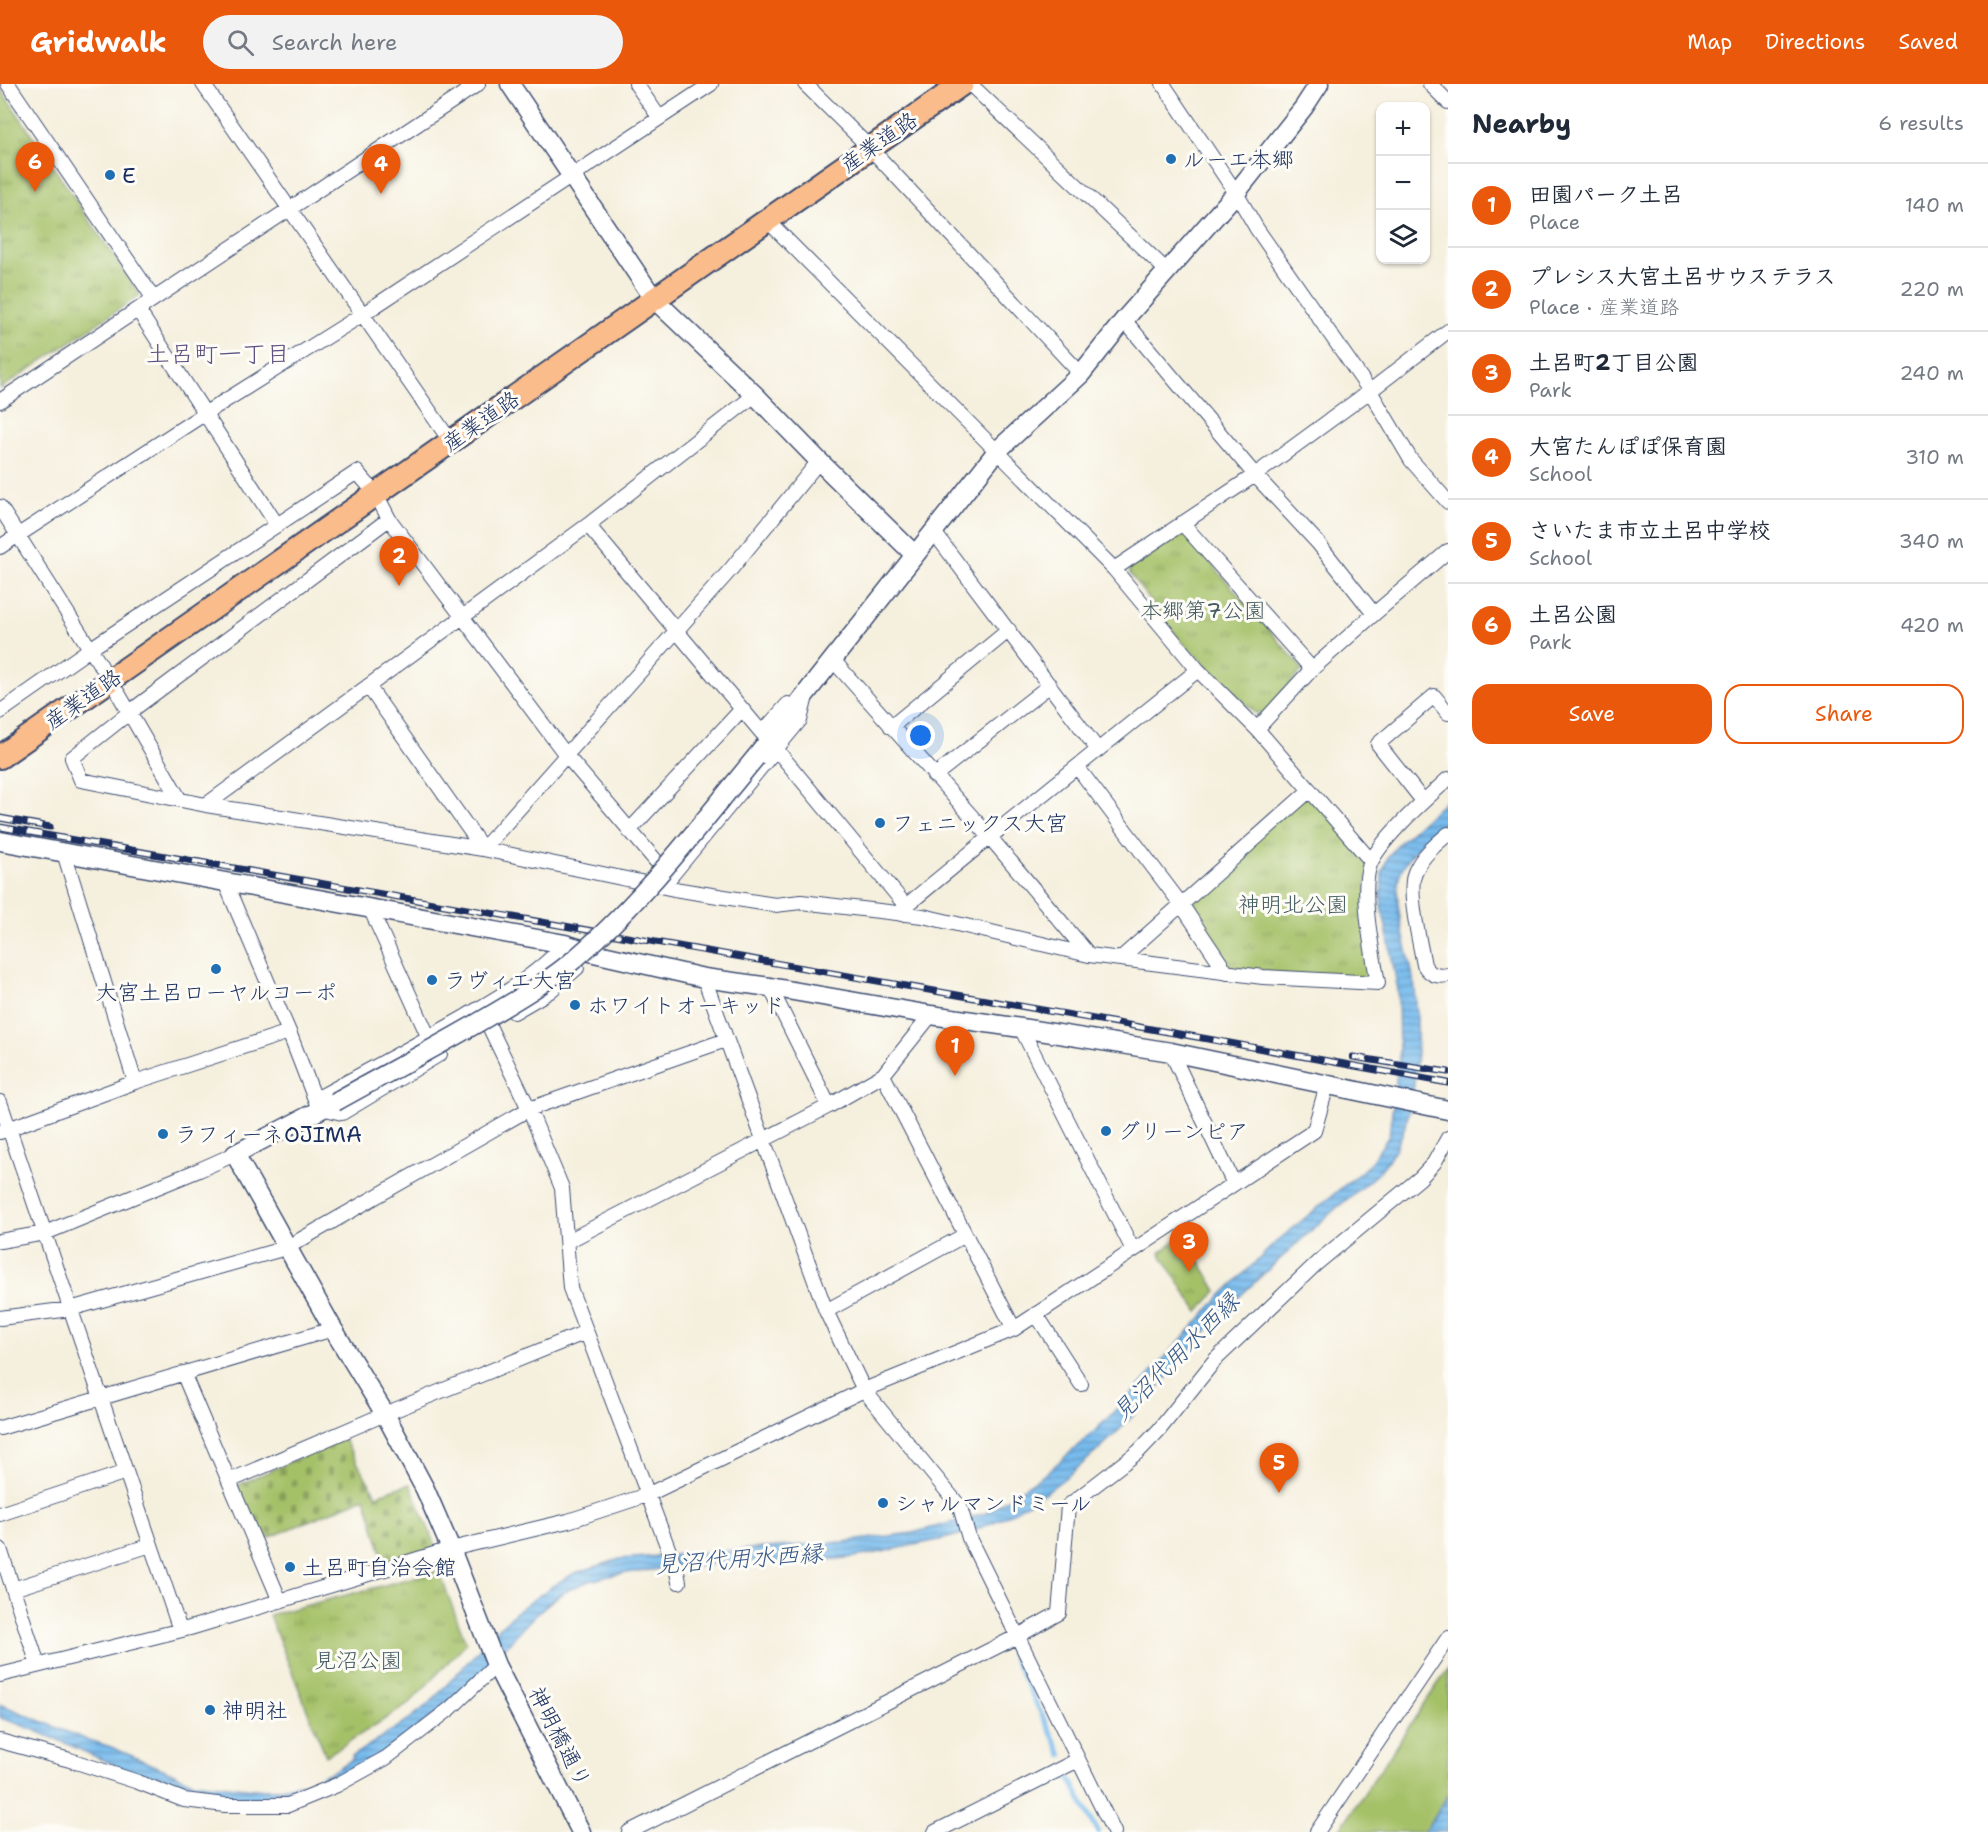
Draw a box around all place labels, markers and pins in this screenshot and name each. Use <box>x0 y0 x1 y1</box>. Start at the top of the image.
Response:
pin: 6 <box>15 142 54 192</box>
pin: 4 <box>362 144 400 194</box>
place label: ルーエ本郷 <box>1183 145 1294 174</box>
marker: ルーエ本郷 <box>1164 152 1178 166</box>
place label: E <box>122 161 136 190</box>
marker: E <box>103 168 117 182</box>
pin: 2 <box>380 536 418 586</box>
place label: フェニックス大宮 <box>892 809 1068 838</box>
marker: フェニックス大宮 <box>873 816 887 830</box>
marker: 大宮土呂ローヤルコーポ <box>209 962 223 976</box>
place label: ラヴィエ大宮 <box>444 966 576 995</box>
marker: ラヴィエ大宮 <box>425 973 439 987</box>
place label: 大宮土呂ローヤルコーポ <box>95 978 337 1007</box>
place label: ホワイトオーキッド <box>587 991 785 1020</box>
marker: ホワイトオーキッド <box>568 998 582 1012</box>
pin: 1 <box>936 1026 974 1076</box>
place label: グリーンピア <box>1118 1117 1249 1146</box>
place label: ラフィーネOJIMA <box>175 1120 362 1149</box>
marker: グリーンピア <box>1099 1124 1113 1138</box>
marker: ラフィーネOJIMA <box>156 1127 170 1141</box>
pin: 3 <box>1170 1222 1208 1272</box>
pin: 5 <box>1260 1444 1298 1493</box>
place label: シャルマンドミール <box>895 1489 1092 1518</box>
marker: シャルマンドミール <box>876 1496 890 1510</box>
place label: 土呂町自治会館 <box>302 1553 456 1582</box>
marker: 土呂町自治会館 <box>283 1560 297 1574</box>
place label: 神明社 <box>222 1696 288 1725</box>
marker: 神明社 <box>203 1703 217 1717</box>

